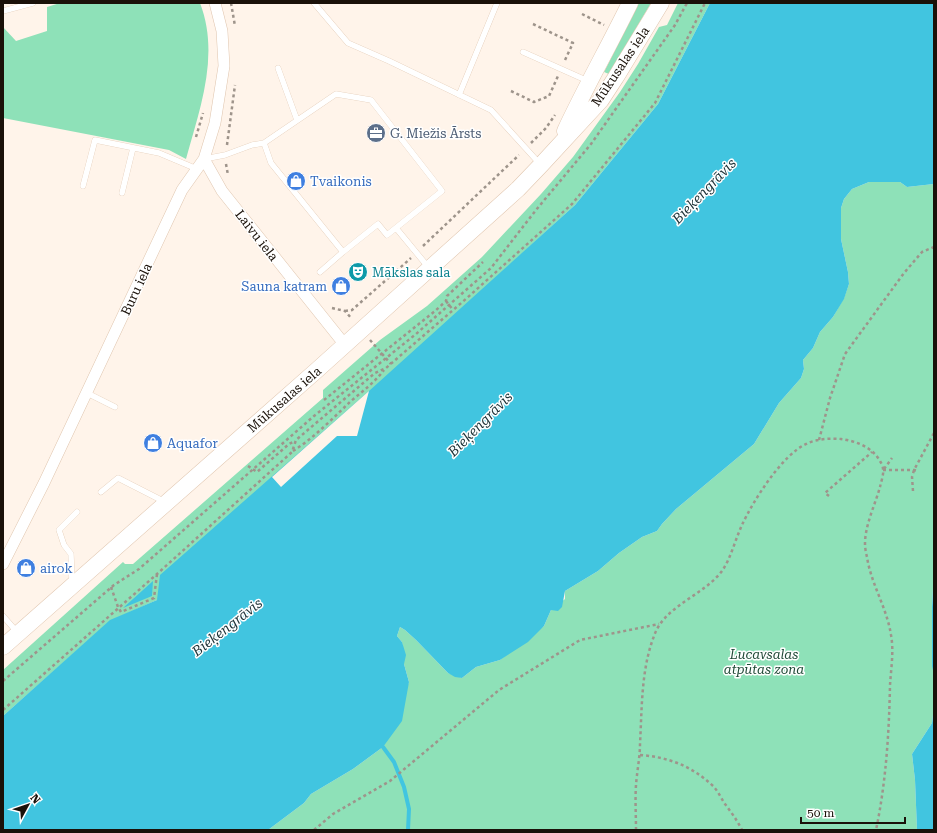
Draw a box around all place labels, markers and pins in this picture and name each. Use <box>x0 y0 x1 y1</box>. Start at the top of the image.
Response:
office icon: G. Miežis Ārsts <box>365 122 387 144</box>
place label: G. Miežis Ārsts <box>390 126 481 141</box>
shop icon: Tvaikonis <box>285 170 307 192</box>
place label: Tvaikonis <box>310 174 372 189</box>
theatre icon: Mākslas sala <box>347 261 369 283</box>
place label: Mākslas sala <box>372 265 450 280</box>
shop icon: Sauna katram <box>330 275 352 297</box>
place label: Sauna katram <box>241 279 327 294</box>
shop icon: Aquafor <box>142 432 164 454</box>
place label: Aquafor <box>167 436 219 451</box>
shop icon: airok <box>15 557 37 579</box>
place label: airok <box>40 561 73 576</box>

